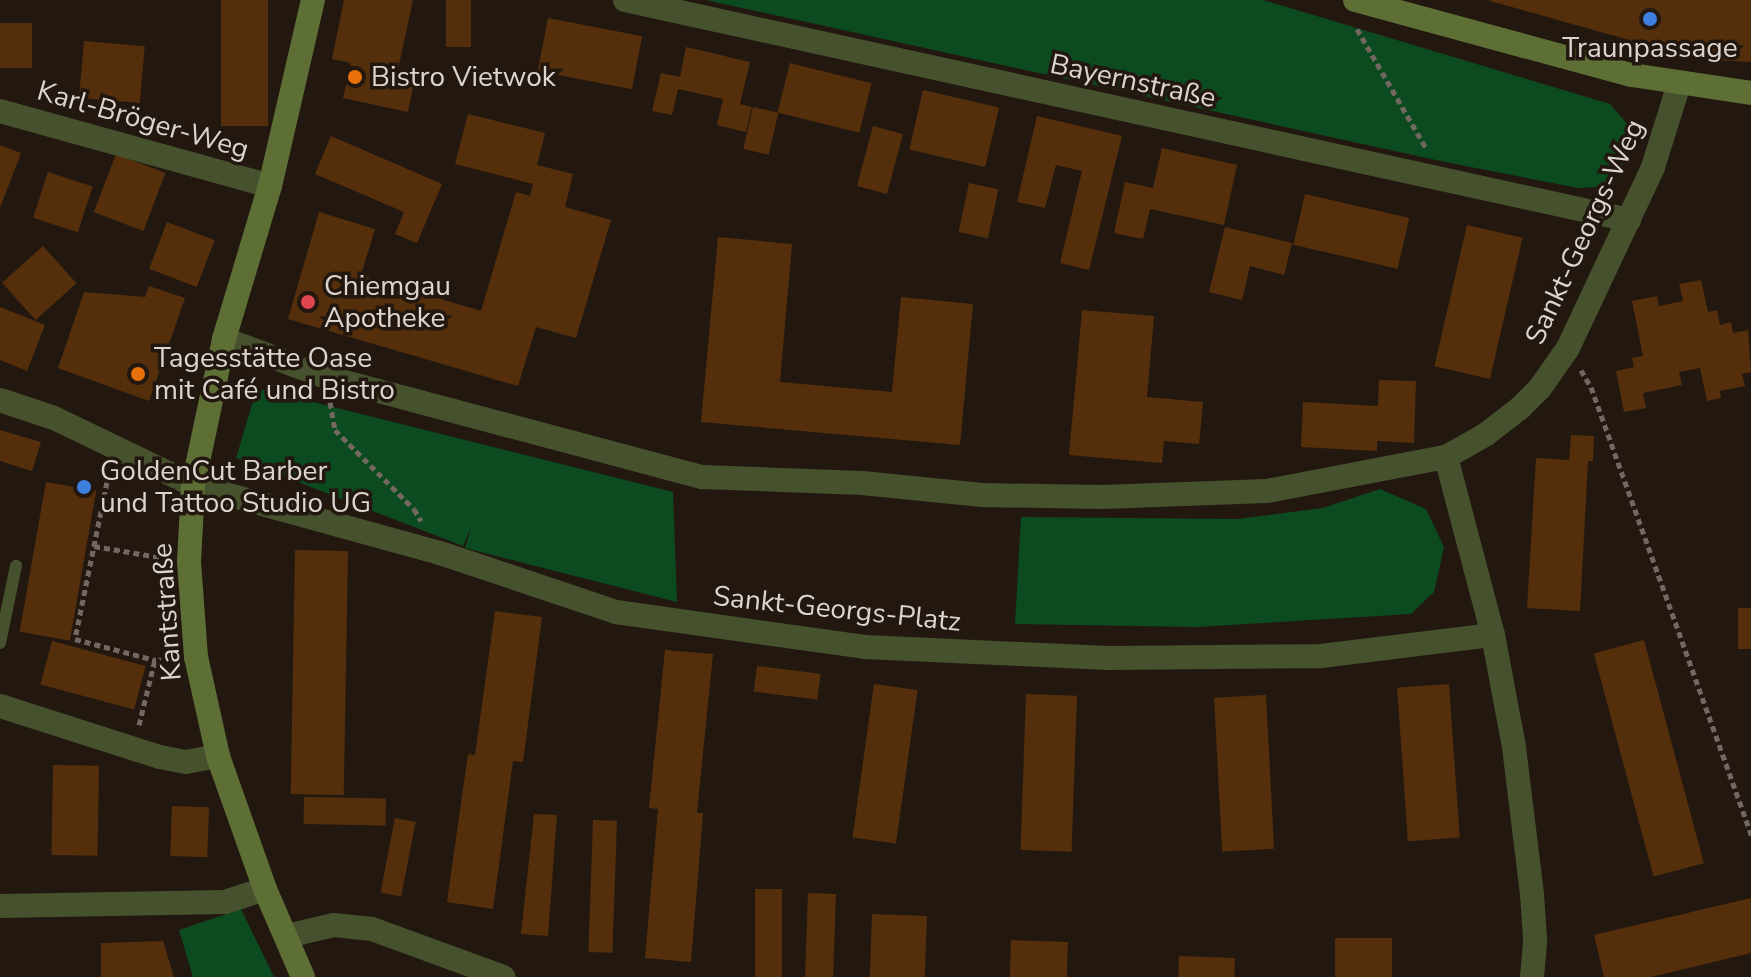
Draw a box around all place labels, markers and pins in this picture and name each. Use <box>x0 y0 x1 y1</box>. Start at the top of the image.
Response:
marker: Traunpassage <box>1641 10 1659 28</box>
place label: Traunpassage <box>1562 31 1738 65</box>
place label: Bistro Vietwok <box>371 60 556 94</box>
marker: Bistro Vietwok <box>346 68 364 86</box>
place label: Chiemgau Apotheke <box>324 269 451 335</box>
marker: Chiemgau Apotheke <box>299 293 317 311</box>
place label: Tagesstätte Oase mit Café und Bistro <box>154 341 395 407</box>
marker: Tagesstätte Oase mit Café und Bistro <box>129 365 147 383</box>
place label: GoldenCut Barber und Tattoo Studio UG <box>100 454 371 520</box>
marker: GoldenCut Barber und Tattoo Studio UG <box>75 478 93 496</box>

